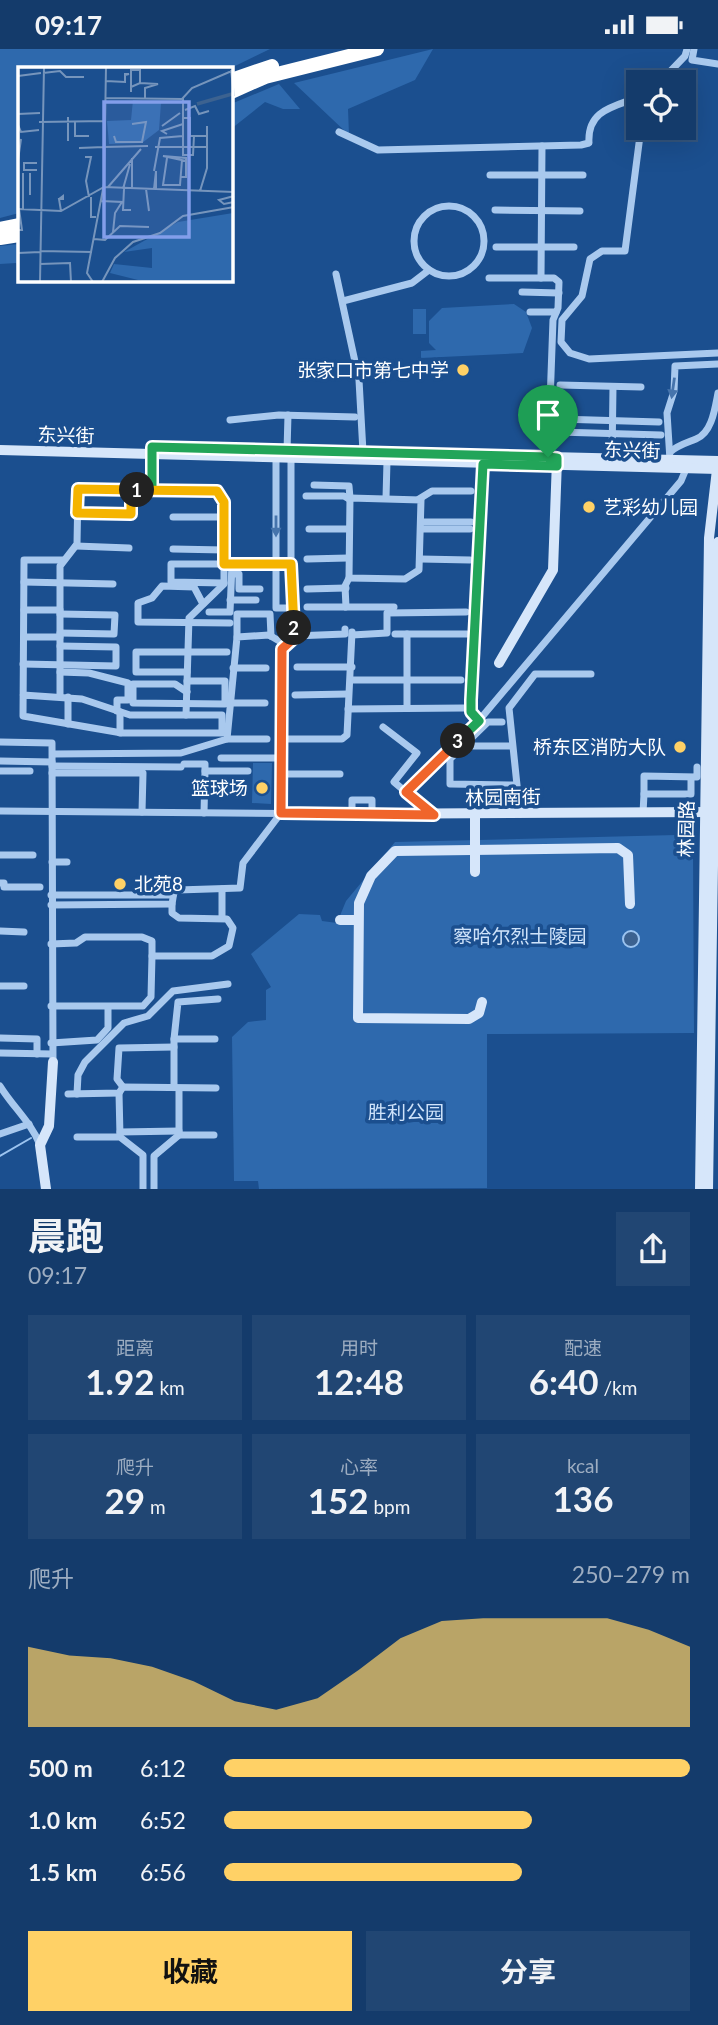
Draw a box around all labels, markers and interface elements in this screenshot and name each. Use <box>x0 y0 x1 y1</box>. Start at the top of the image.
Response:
text: 09:17 <box>35 9 102 41</box>
inset map <box>18 67 233 282</box>
map controls <box>626 70 696 140</box>
button: locate <box>626 70 696 140</box>
place label: 张家口市第七中学 <box>297 358 449 381</box>
marker: 张家口市第七中学 <box>455 362 471 378</box>
one-way arrow <box>667 377 678 399</box>
pin <box>518 385 578 457</box>
icon: arrive <box>529 396 567 434</box>
street label: 东兴街 <box>37 422 95 447</box>
street label: 东兴街 <box>603 437 661 462</box>
pin: 1 <box>120 473 154 507</box>
text: 1 <box>131 478 142 501</box>
place label: 艺彩幼儿园 <box>603 495 698 518</box>
marker: 艺彩幼儿园 <box>581 499 597 515</box>
one-way arrow <box>270 515 282 537</box>
pin: 2 <box>276 611 312 645</box>
text: 2 <box>288 616 299 639</box>
pin: 3 <box>440 723 476 759</box>
text: 3 <box>452 729 463 752</box>
place label: 桥东区消防大队 <box>533 735 666 758</box>
marker: 桥东区消防大队 <box>672 739 688 755</box>
place label: 篮球场 <box>191 776 248 799</box>
marker: 篮球场 <box>254 780 270 796</box>
street label: 林园南街 <box>465 784 541 809</box>
street label: 林园路 <box>674 800 697 858</box>
place label: 北苑8 <box>134 872 183 895</box>
marker: 北苑8 <box>112 876 128 892</box>
park label: 察哈尔烈士陵园 <box>453 924 587 947</box>
park label: 胜利公园 <box>368 1100 444 1123</box>
text: 晨跑 <box>28 1212 104 1258</box>
button: share <box>616 1212 690 1286</box>
text: 09:17 <box>28 1261 87 1289</box>
text: 距离 <box>116 1336 154 1359</box>
text: 用时 <box>340 1336 378 1359</box>
text: 配速 <box>564 1336 602 1359</box>
text: 1.92 <box>85 1360 155 1402</box>
text: 12:48 <box>314 1360 404 1402</box>
text: 6:40 <box>529 1360 599 1402</box>
text: km <box>155 1376 185 1399</box>
text: /km <box>599 1376 637 1399</box>
text: kcal <box>567 1454 599 1477</box>
text: 爬升 <box>116 1455 154 1478</box>
text: 心率 <box>340 1455 378 1478</box>
text: 136 <box>553 1477 613 1519</box>
text: 29 <box>104 1479 145 1521</box>
text: 152 <box>308 1479 369 1521</box>
text: m <box>145 1495 166 1518</box>
text: bpm <box>369 1495 410 1518</box>
text: 250–279 m <box>572 1560 690 1588</box>
text: 爬升 <box>28 1564 74 1592</box>
text: 500 m <box>28 1754 93 1782</box>
text: 6:12 <box>140 1754 186 1782</box>
text: 1.0 km <box>28 1806 97 1834</box>
text: 6:52 <box>140 1806 186 1834</box>
text: 1.5 km <box>28 1858 97 1886</box>
text: 6:56 <box>140 1858 186 1886</box>
button: 收藏 <box>28 1931 352 2011</box>
button: 分享 <box>366 1931 690 2011</box>

